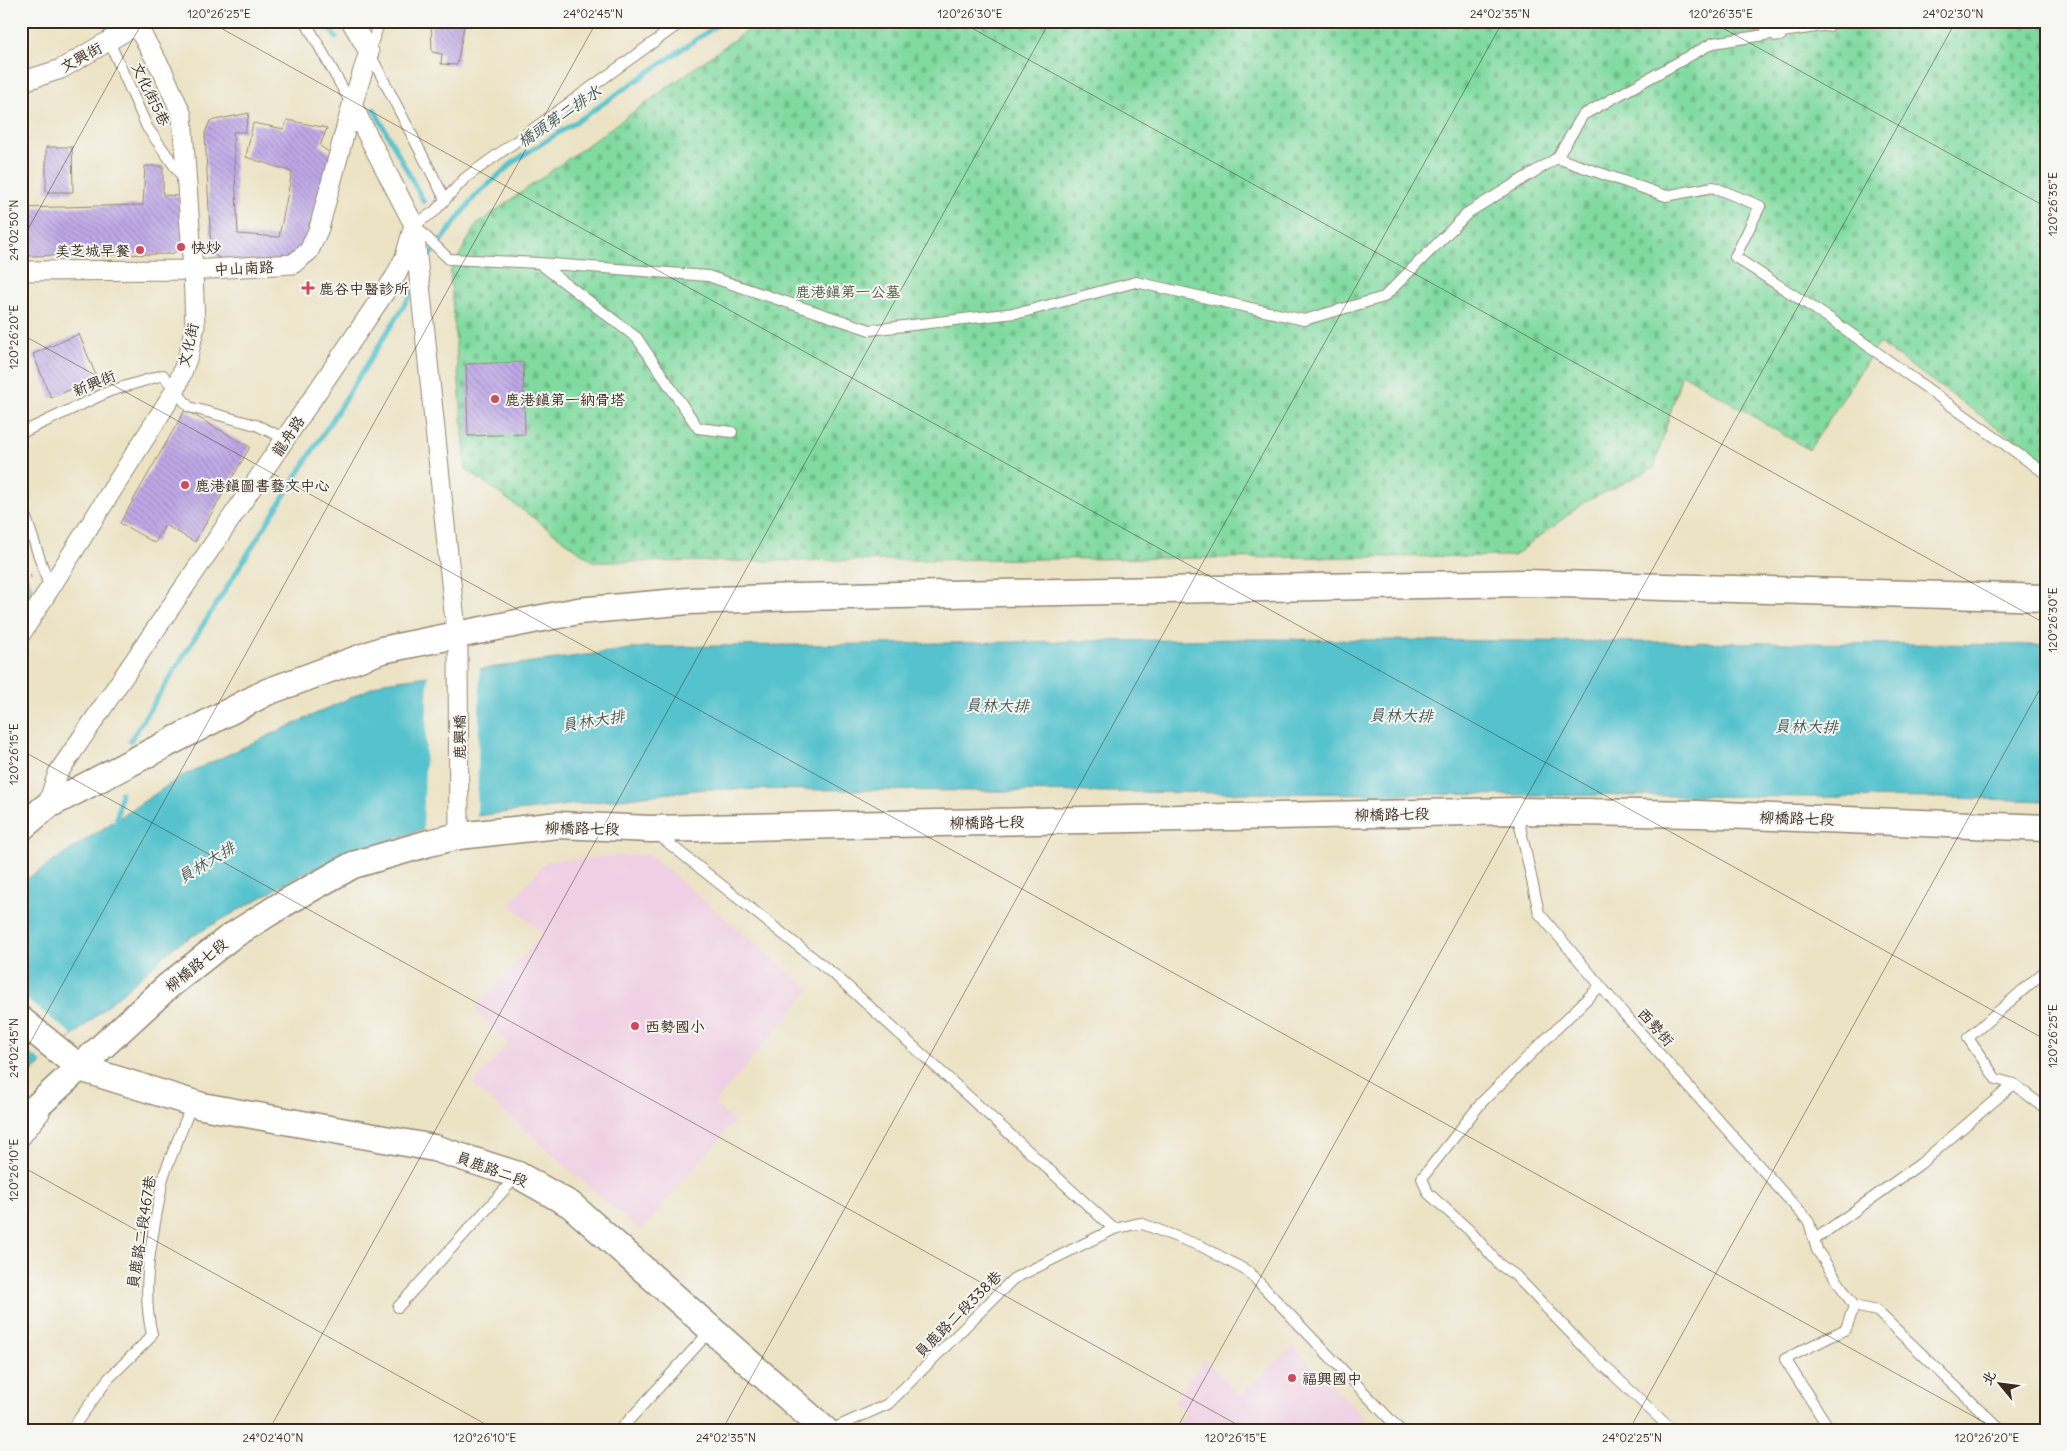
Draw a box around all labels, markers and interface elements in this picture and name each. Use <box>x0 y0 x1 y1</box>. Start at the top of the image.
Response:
text: 120°26'25"E <box>187 6 251 21</box>
text: 24°02'45"N <box>563 6 623 21</box>
text: 120°26'30"E <box>938 6 1002 21</box>
text: 24°02'35"N <box>1470 6 1530 21</box>
text: 120°26'35"E <box>1689 6 1753 21</box>
text: 24°02'30"N <box>1922 6 1984 21</box>
street label: 文興街 <box>57 38 105 76</box>
street label: 文化街5巷 <box>127 59 175 129</box>
water label: 橋頭第二排水 <box>514 80 605 151</box>
text: 120°26'35"E <box>2045 172 2060 236</box>
text: 24°02'50"N <box>6 199 21 261</box>
place label: 快炒 <box>191 238 221 257</box>
place label: 美芝城早餐 <box>55 241 130 260</box>
marker: 快炒 <box>175 241 187 253</box>
marker: 美芝城早餐 <box>134 244 146 256</box>
street label: 中山南路 <box>214 257 274 279</box>
place label: 鹿谷中醫診所 <box>319 279 409 298</box>
marker: 鹿谷中醫診所 <box>301 281 315 295</box>
park label: 鹿港鎮第一公墓 <box>795 282 901 301</box>
text: 120°26'20"E <box>6 305 21 369</box>
street label: 文化街 <box>174 321 202 369</box>
street label: 新興街 <box>70 365 118 401</box>
place label: 鹿港鎮第一納骨塔 <box>505 390 625 409</box>
marker: 鹿港鎮第一納骨塔 <box>489 393 501 405</box>
street label: 龍舟路 <box>268 412 308 460</box>
place label: 鹿港鎮圖書藝文中心 <box>195 476 330 495</box>
marker: 鹿港鎮圖書藝文中心 <box>179 479 191 491</box>
text: 120°26'30"E <box>2045 588 2060 652</box>
water label: 員林大排 <box>965 694 1031 716</box>
water label: 員林大排 <box>1369 704 1435 726</box>
water label: 員林大排 <box>560 705 628 735</box>
street label: 鹿興橋 <box>450 714 469 760</box>
water label: 員林大排 <box>1774 715 1840 737</box>
text: 120°26'15"E <box>6 723 21 785</box>
street label: 柳橋路七段 <box>1354 804 1430 824</box>
street label: 柳橋路七段 <box>1759 807 1835 829</box>
street label: 柳橋路七段 <box>949 812 1025 832</box>
street label: 柳橋路七段 <box>544 818 620 838</box>
water label: 員林大排 <box>173 836 240 887</box>
street label: 柳橋路七段 <box>161 934 231 996</box>
street label: 西勢街 <box>1634 1004 1678 1050</box>
text: 120°26'25"E <box>2045 1004 2060 1068</box>
place label: 西勢國小 <box>645 1017 705 1036</box>
text: 24°02'45"N <box>6 1018 21 1078</box>
marker: 西勢國小 <box>629 1020 641 1032</box>
text: 120°26'10"E <box>6 1139 21 1201</box>
street label: 員鹿路二段 <box>454 1147 530 1191</box>
street label: 員鹿路二段467巷 <box>123 1174 159 1290</box>
street label: 員鹿路二段338巷 <box>910 1266 1006 1362</box>
north arrow <box>1974 1358 2024 1408</box>
text: 北 <box>1977 1367 2000 1388</box>
place label: 福興國中 <box>1302 1369 1362 1388</box>
marker: 福興國中 <box>1286 1372 1298 1384</box>
text: 24°02'40"N <box>243 1430 303 1445</box>
text: 120°26'10"E <box>454 1430 516 1445</box>
text: 24°02'35"N <box>696 1430 756 1445</box>
text: 120°26'15"E <box>1205 1430 1267 1445</box>
text: 24°02'25"N <box>1602 1430 1662 1445</box>
text: 120°26'20"E <box>1955 1430 2019 1445</box>

